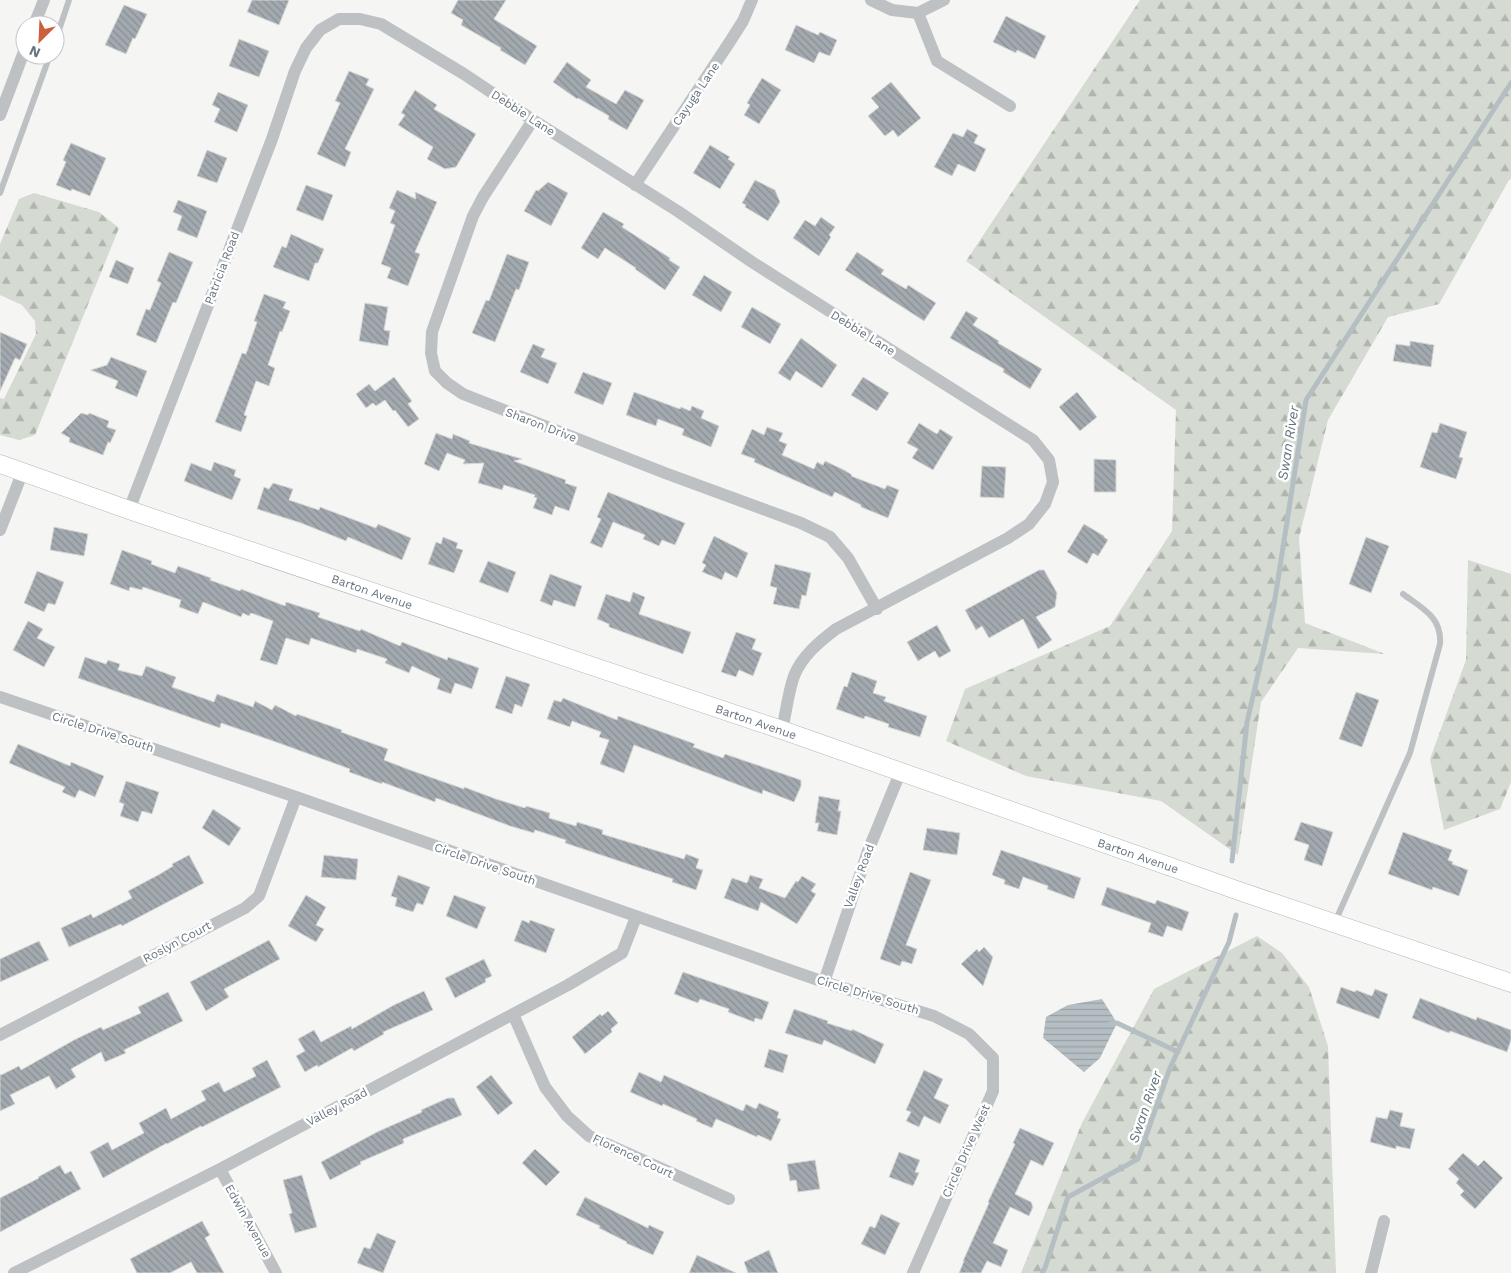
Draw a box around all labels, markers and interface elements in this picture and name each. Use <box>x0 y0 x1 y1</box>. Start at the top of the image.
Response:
north arrow <box>15 15 65 65</box>
text: N <box>27 42 43 61</box>
street label: Cayuga Lane <box>670 60 722 128</box>
street label: Debbie Lane <box>489 87 558 139</box>
street label: Patricia Road <box>202 230 242 306</box>
street label: Debbie Lane <box>828 308 898 358</box>
water label: Swan River <box>1274 404 1302 481</box>
street label: Sharon Drive <box>503 405 579 445</box>
street label: Barton Avenue <box>330 572 414 612</box>
street label: Barton Avenue <box>714 702 798 742</box>
street label: Circle Drive South <box>50 709 156 755</box>
street label: Barton Avenue <box>1096 836 1180 876</box>
street label: Circle Drive South <box>432 840 538 888</box>
street label: Valley Road <box>841 842 877 910</box>
street label: Roslyn Court <box>141 918 213 966</box>
street label: Circle Drive South <box>815 973 921 1017</box>
water label: Swan River <box>1125 1068 1165 1145</box>
street label: Valley Road <box>304 1085 370 1129</box>
street label: Circle Drive West <box>939 1102 993 1200</box>
street label: Florence Court <box>590 1131 676 1181</box>
street label: Edwin Avenue <box>222 1182 274 1260</box>

